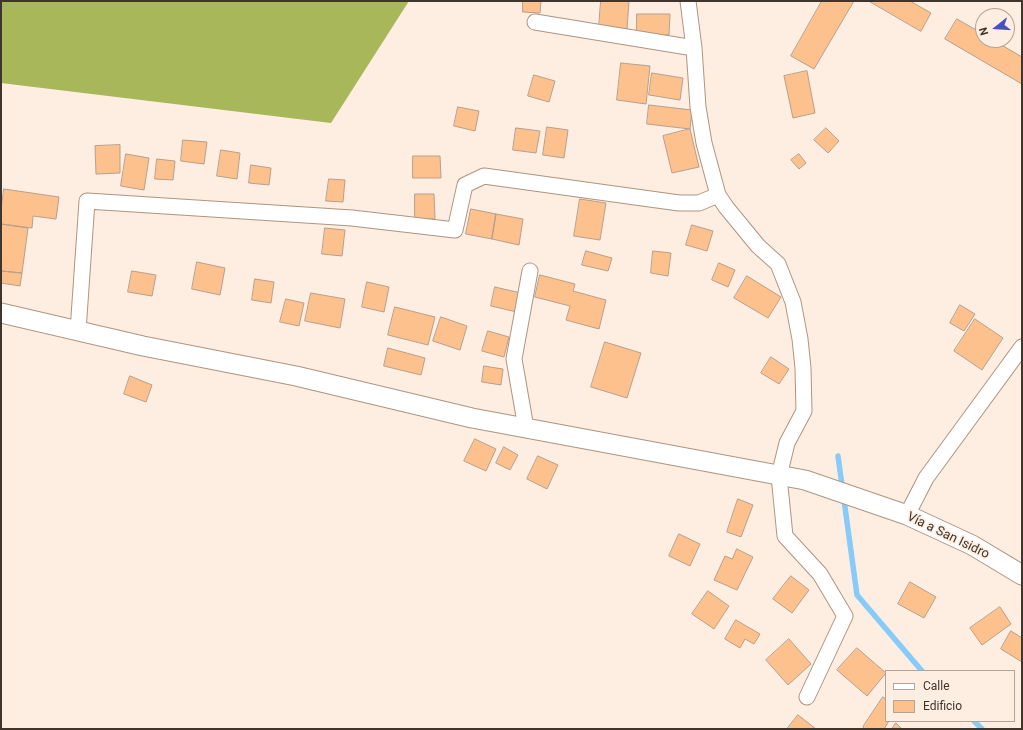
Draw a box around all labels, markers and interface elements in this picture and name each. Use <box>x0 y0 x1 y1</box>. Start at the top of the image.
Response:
north arrow <box>975 8 1015 48</box>
text: N <box>977 26 991 37</box>
street label: Vía a San Isidro <box>904 509 992 563</box>
legend <box>885 670 1015 722</box>
text: Calle <box>923 679 950 693</box>
text: Edificio <box>923 699 962 713</box>

